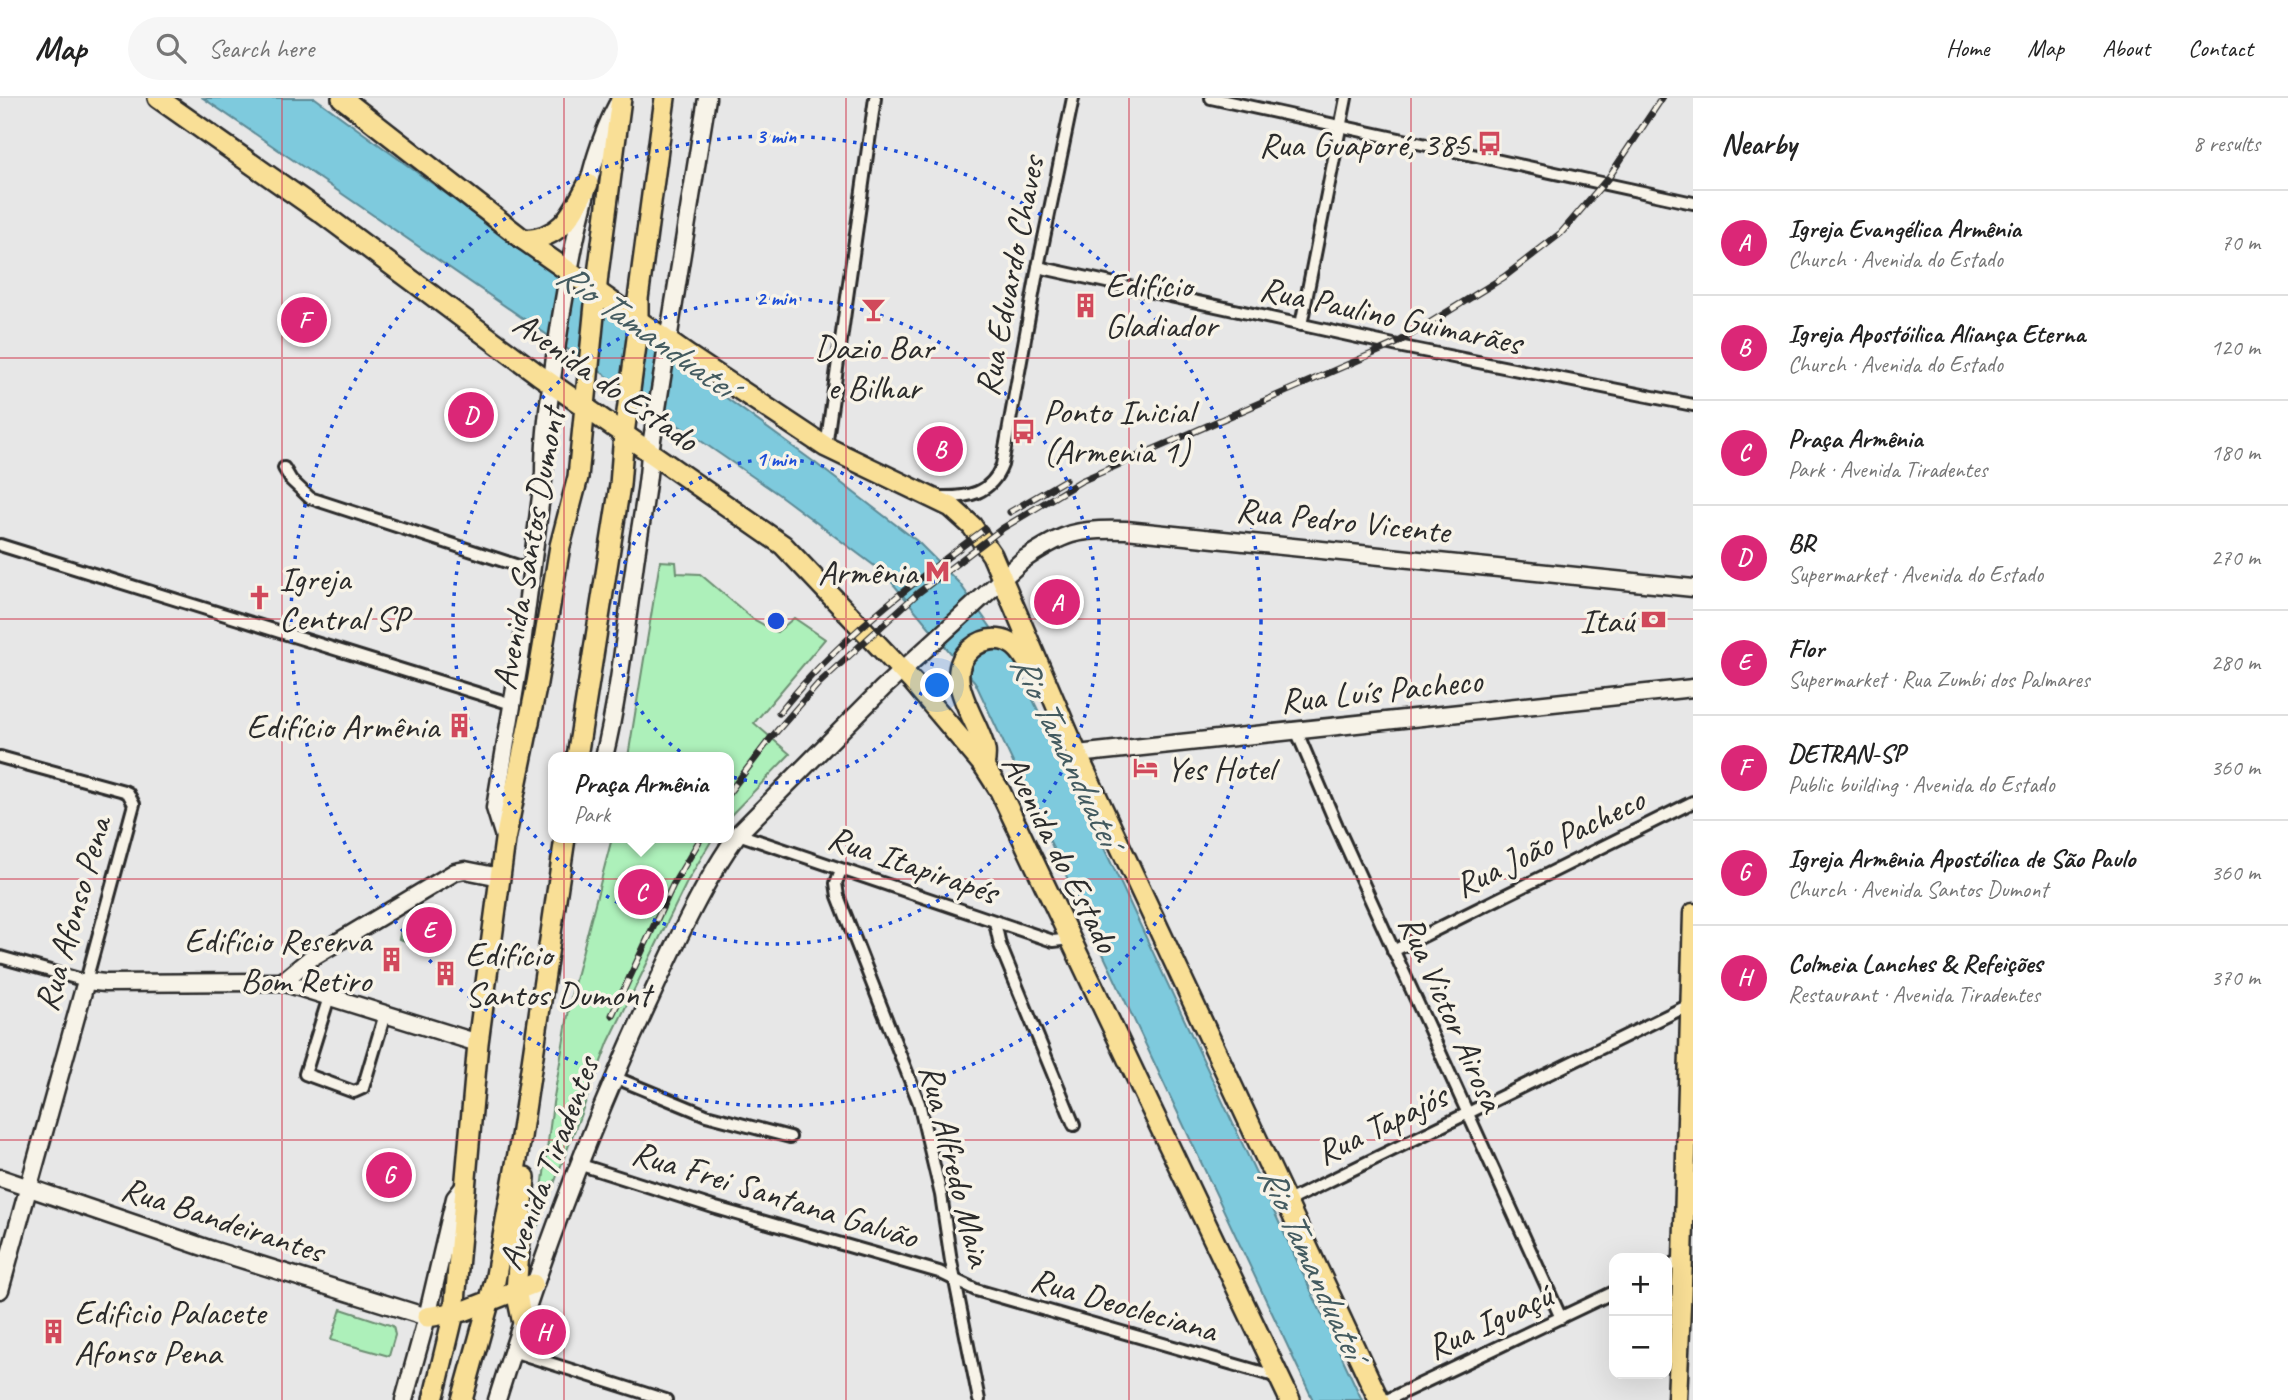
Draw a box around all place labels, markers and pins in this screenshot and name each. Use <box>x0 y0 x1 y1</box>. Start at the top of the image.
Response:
place label: Rua Guaporé, 385 <box>1259 122 1472 167</box>
bus stop icon: Rua Guaporé, 385 <box>1476 130 1504 158</box>
place label: Edifício Gladiador <box>1105 263 1220 348</box>
building icon: Edifício Gladiador <box>1071 291 1099 319</box>
pin: F <box>281 294 327 346</box>
bar icon: Dazio Bar e Bilhar <box>860 295 888 323</box>
place label: Dazio Bar e Bilhar <box>814 325 936 410</box>
pin: D <box>448 389 494 441</box>
place label: Ponto Inicial (Armenia 1) <box>1043 389 1200 474</box>
bus stop icon: Ponto Inicial (Armenia 1) <box>1009 417 1037 445</box>
pin: B <box>917 423 963 475</box>
place label: Armênia <box>818 550 919 595</box>
place label: Igreja Central SP <box>279 556 413 641</box>
metro station icon: Armênia <box>923 558 951 586</box>
pin: A <box>1034 576 1080 628</box>
church icon: Igreja Central SP <box>245 584 273 612</box>
place label: Itaú <box>1580 598 1637 643</box>
bank icon: Itaú <box>1640 606 1668 634</box>
centre of rings <box>764 609 788 633</box>
place label: Edifício Armênia <box>246 704 441 749</box>
building icon: Edifício Armênia <box>445 712 473 740</box>
place label: Yes Hotel <box>1166 746 1280 791</box>
hotel icon: Yes Hotel <box>1132 754 1160 782</box>
pin: C <box>618 866 664 918</box>
pin: E <box>406 904 452 956</box>
place label: Edifício Reserva Bom Retiro <box>184 918 373 1003</box>
place label: Edifício Santos Dumont <box>465 932 655 1017</box>
building icon: Edifício Reserva Bom Retiro <box>377 946 405 974</box>
building icon: Edifício Santos Dumont <box>431 960 459 988</box>
pin: G <box>366 1149 412 1201</box>
place label: Edificio Palacete Afonso Pena <box>74 1290 268 1375</box>
pin: H <box>520 1306 566 1358</box>
building icon: Edificio Palacete Afonso Pena <box>40 1318 68 1346</box>

